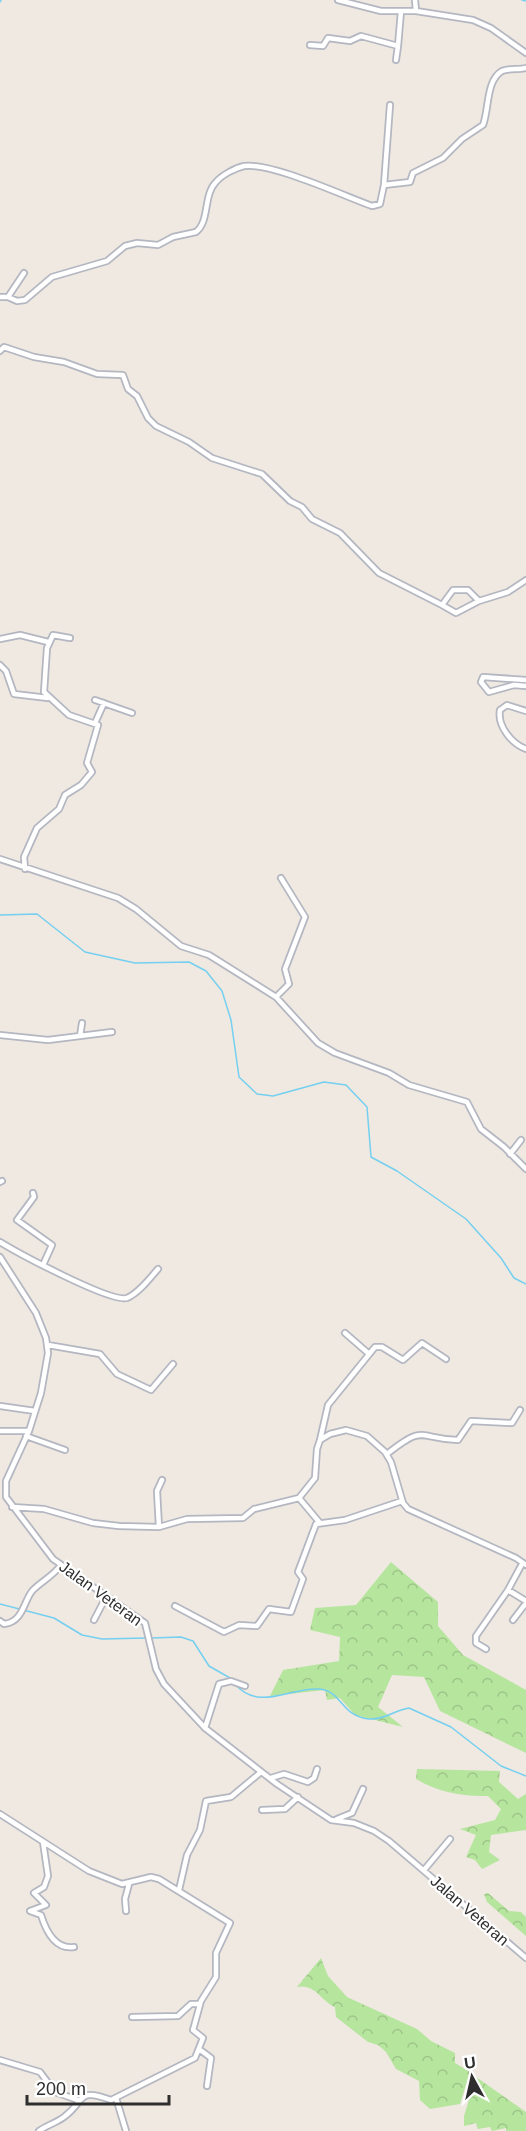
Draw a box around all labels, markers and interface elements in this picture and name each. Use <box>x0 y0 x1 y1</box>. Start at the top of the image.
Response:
street label: Jalan Veteran <box>56 1558 145 1629</box>
street label: Jalan Veteran <box>427 1872 512 1949</box>
north arrow <box>442 2047 502 2107</box>
text: U <box>463 2053 477 2072</box>
scale bar <box>27 2068 170 2106</box>
text: 200 m <box>36 2079 86 2099</box>

